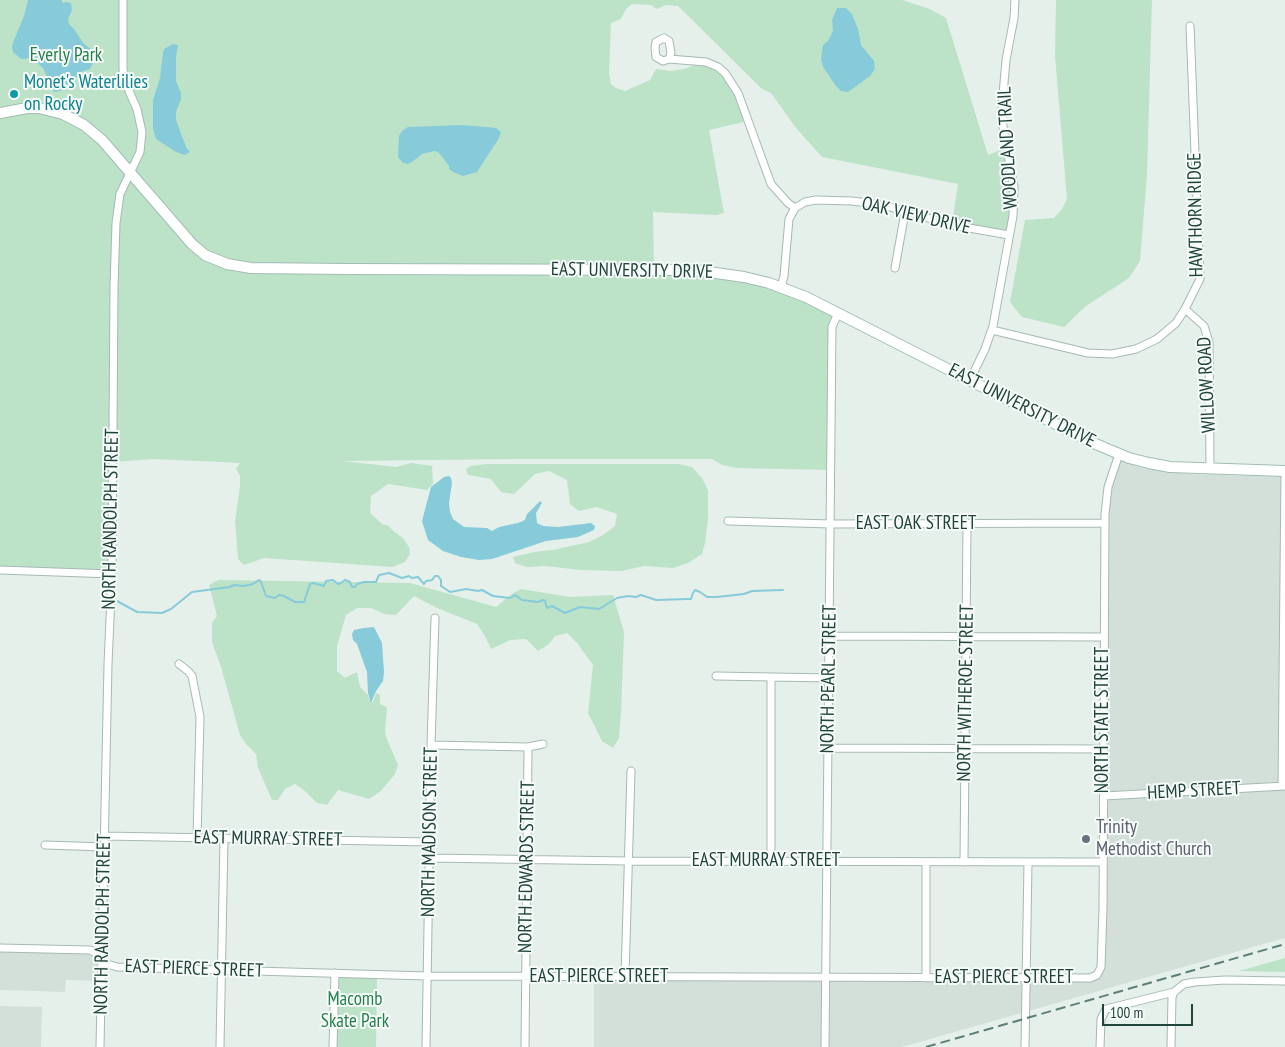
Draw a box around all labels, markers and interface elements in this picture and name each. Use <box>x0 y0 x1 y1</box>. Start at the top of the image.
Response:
park label: Everly Park <box>30 45 102 67</box>
place label: Monet's Waterlilies on Rocky <box>24 72 148 116</box>
street label: WOODLAND TRAIL <box>993 86 1023 210</box>
marker: Monet's Waterlilies on Rocky <box>8 88 20 100</box>
street label: HAWTHORN RIDGE <box>1184 152 1208 278</box>
street label: OAK VIEW DRIVE <box>859 192 973 240</box>
street label: EAST UNIVERSITY DRIVE <box>551 258 713 284</box>
street label: WILLOW ROAD <box>1193 336 1221 434</box>
street label: EAST UNIVERSITY DRIVE <box>945 359 1099 453</box>
street label: NORTH RANDOLPH STREET <box>98 428 124 610</box>
street label: EAST OAK STREET <box>856 513 976 535</box>
street label: NORTH PEARL STREET <box>816 604 842 754</box>
street label: NORTH WITHEROE STREET <box>953 604 979 782</box>
street label: NORTH STATE STREET <box>1092 647 1114 793</box>
street label: NORTH MADISON STREET <box>417 747 443 917</box>
street label: HEMP STREET <box>1147 777 1241 805</box>
street label: NORTH EDWARDS STREET <box>514 781 540 953</box>
place label: Trinity Methodist Church <box>1096 817 1211 861</box>
street label: EAST MURRAY STREET <box>193 826 343 852</box>
street label: NORTH RANDOLPH STREET <box>90 833 116 1015</box>
marker: Trinity Methodist Church <box>1080 833 1092 845</box>
street label: EAST MURRAY STREET <box>692 850 840 872</box>
street label: EAST PIERCE STREET <box>124 955 264 983</box>
street label: EAST PIERCE STREET <box>530 966 668 988</box>
street label: EAST PIERCE STREET <box>935 967 1073 989</box>
park label: Macomb Skate Park <box>321 989 389 1033</box>
scale bar <box>1105 994 1196 1026</box>
text: 100 m <box>1110 1003 1143 1022</box>

